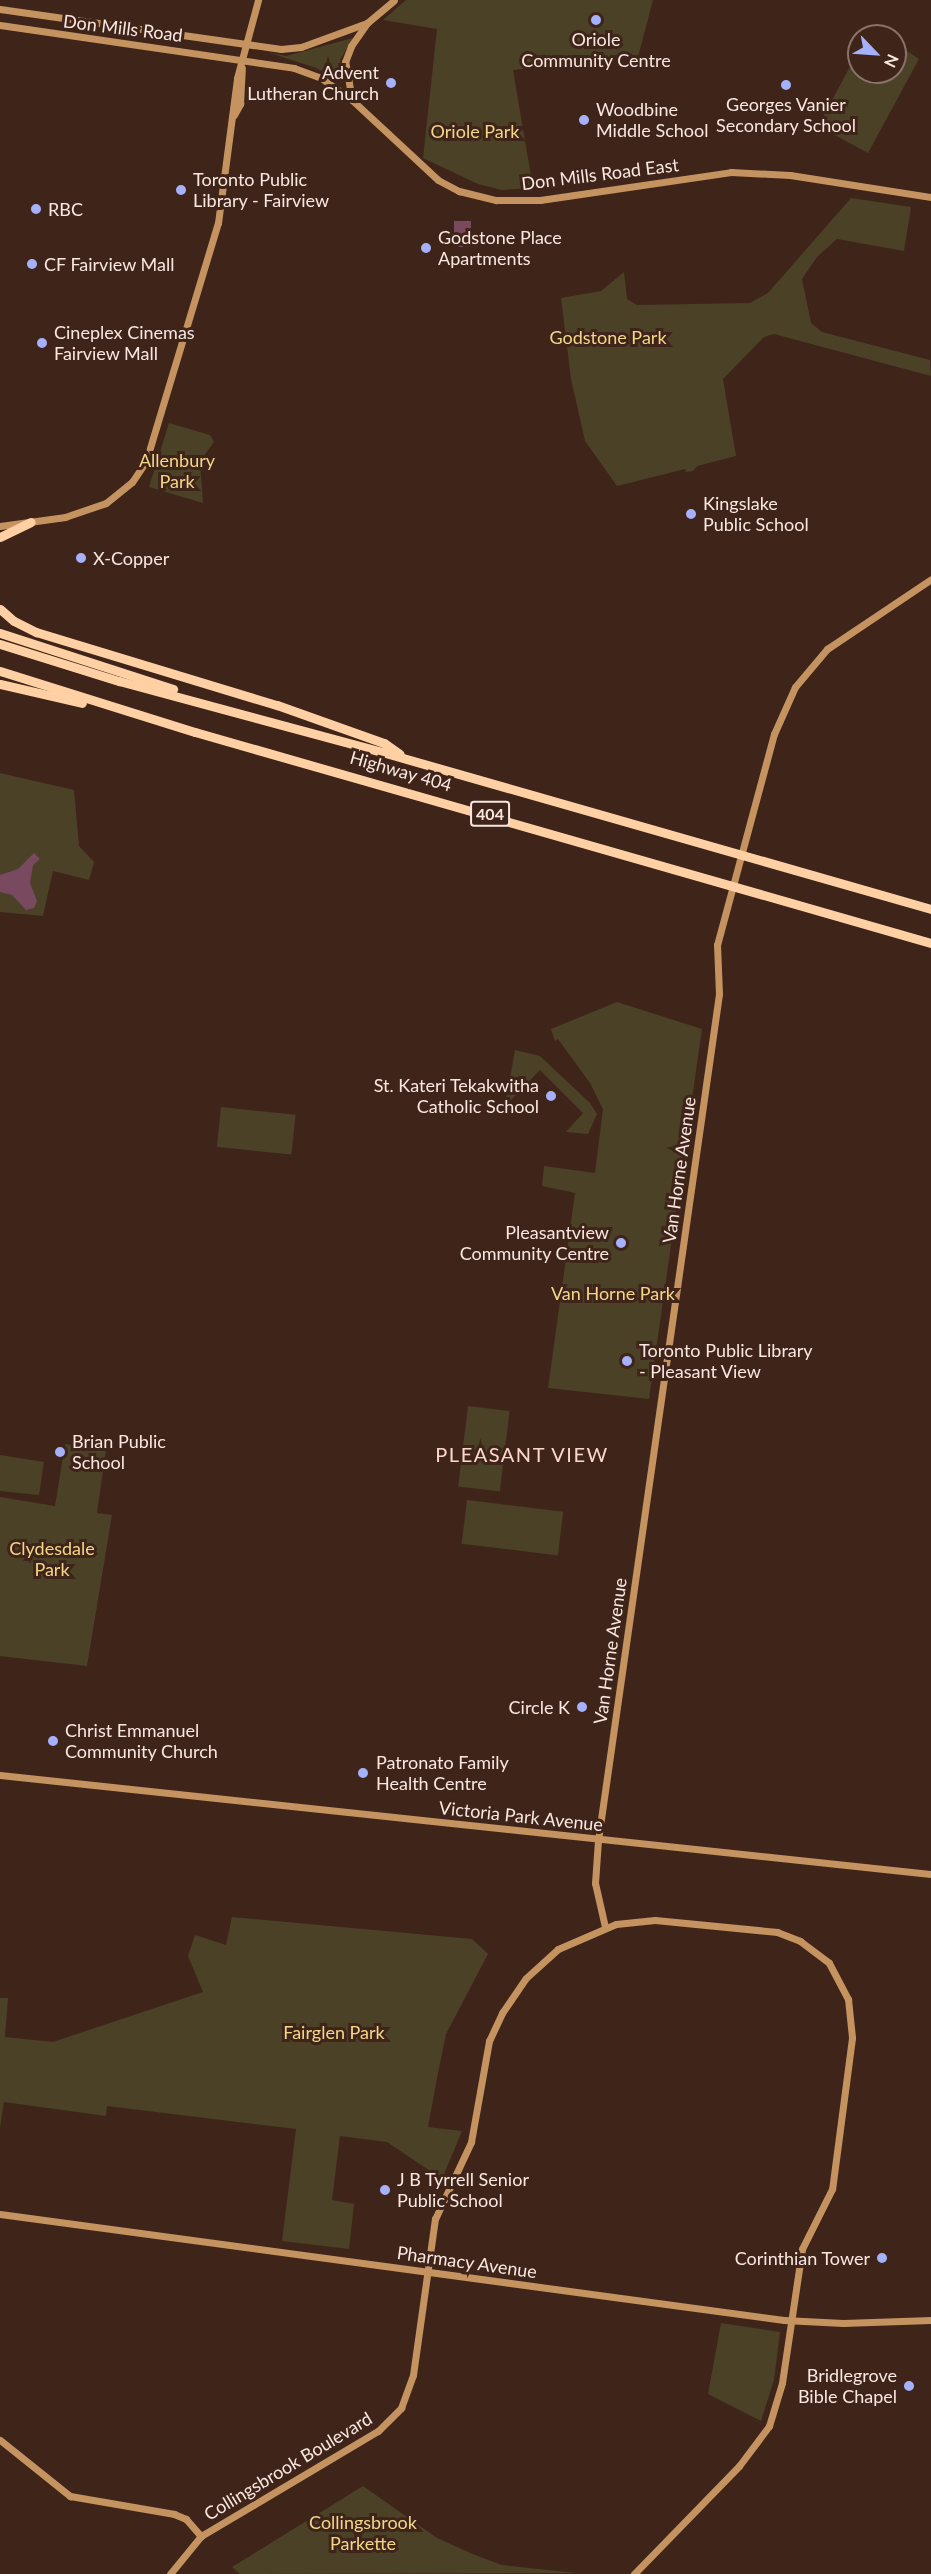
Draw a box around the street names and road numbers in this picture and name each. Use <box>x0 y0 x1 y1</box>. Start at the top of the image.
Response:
street label: Don Mills Road <box>62 10 184 46</box>
street label: Don Mills Road East <box>520 154 680 194</box>
street label: Highway 404 <box>347 746 455 796</box>
road number: 404 <box>469 801 511 827</box>
street label: Van Horne Avenue <box>658 1095 700 1245</box>
street label: Van Horne Avenue <box>589 1576 631 1726</box>
street label: Victoria Park Avenue <box>438 1797 604 1835</box>
street label: Pharmacy Avenue <box>395 2241 539 2283</box>
street label: Collingsbrook Boulevard <box>200 2407 376 2525</box>

